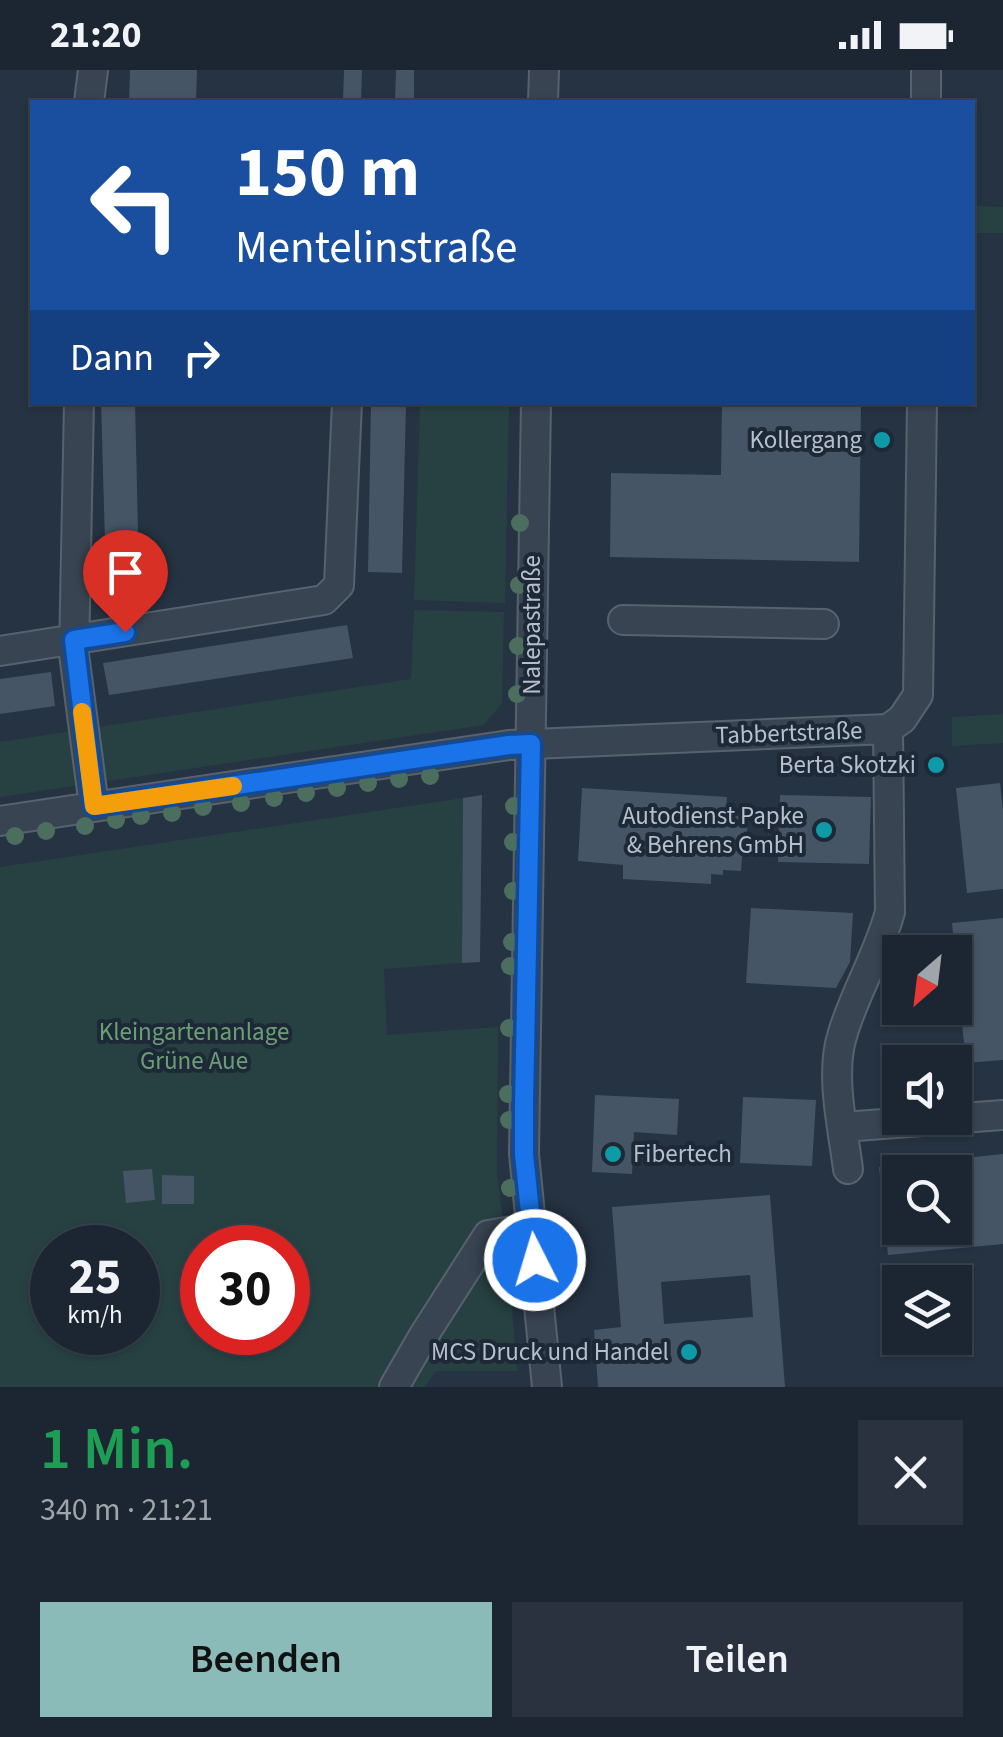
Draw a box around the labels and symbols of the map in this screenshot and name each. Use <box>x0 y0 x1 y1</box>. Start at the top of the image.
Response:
place label: Kollergang <box>750 422 862 458</box>
marker: Kollergang <box>871 429 893 451</box>
pin <box>83 530 168 633</box>
street label: Nalepastraße <box>514 555 550 695</box>
street label: Tabbertstraße <box>715 712 863 754</box>
place label: Berta Skotzki <box>779 747 916 783</box>
marker: Berta Skotzki <box>925 754 947 776</box>
place label: Autodienst Papke & Behrens GmbH <box>622 798 804 863</box>
marker: Autodienst Papke & Behrens GmbH <box>813 819 835 841</box>
north arrow <box>882 935 972 1025</box>
park label: Kleingartenanlage Grüne Aue <box>99 1014 289 1079</box>
place label: Fibertech <box>633 1136 732 1172</box>
marker: Fibertech <box>602 1143 624 1165</box>
position arrow <box>483 1208 587 1312</box>
speed limit sign: 30 <box>180 1225 310 1355</box>
place label: MCS Druck und Handel <box>431 1334 669 1370</box>
marker: MCS Druck und Handel <box>678 1341 700 1363</box>

